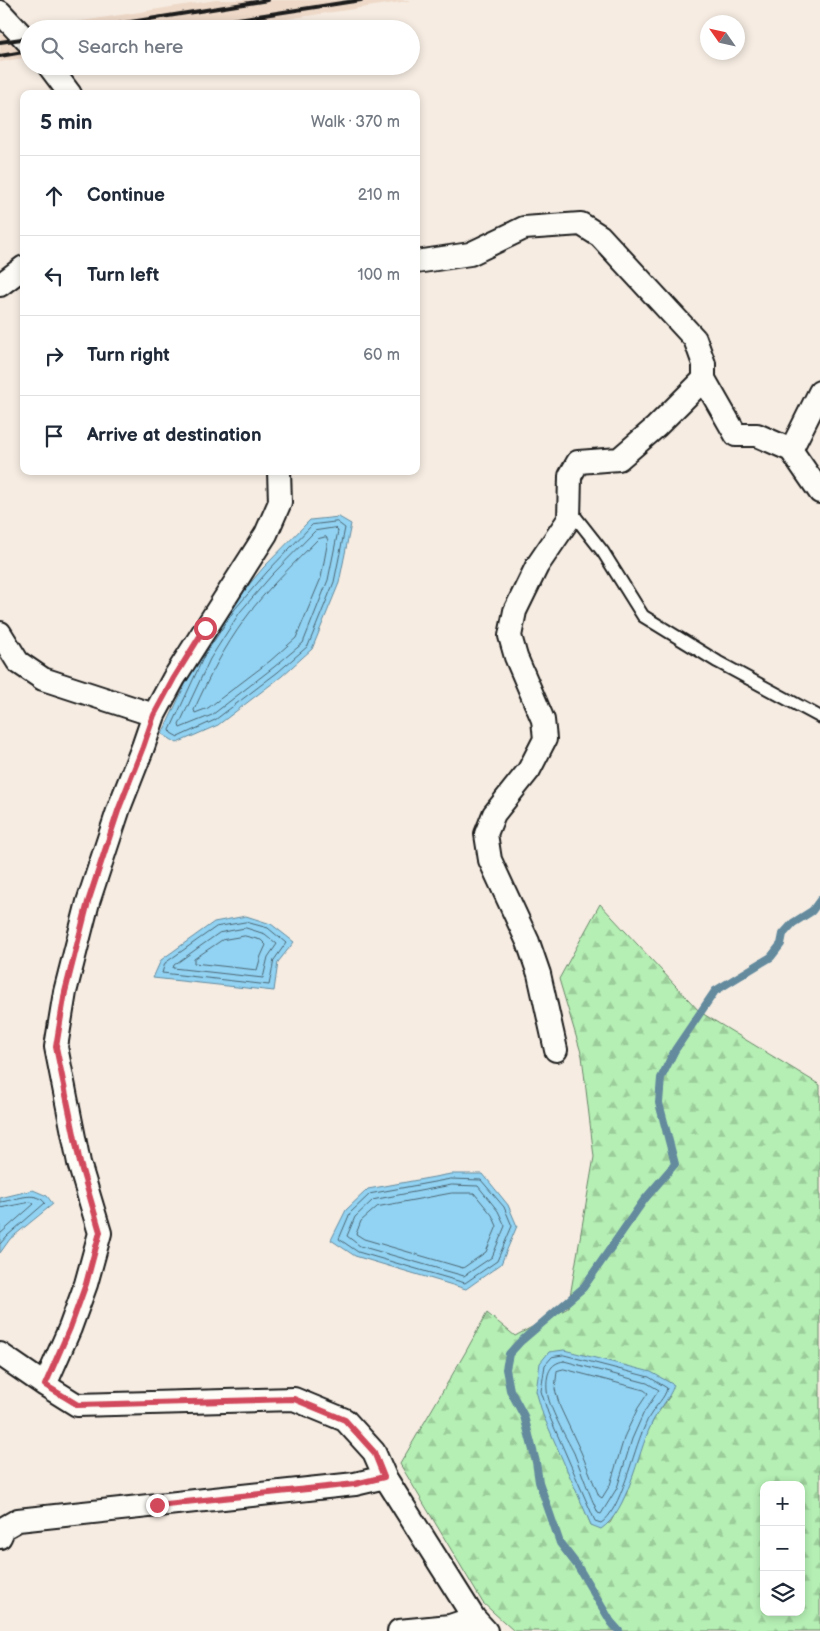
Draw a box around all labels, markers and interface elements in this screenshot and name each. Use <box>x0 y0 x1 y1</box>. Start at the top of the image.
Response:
north arrow <box>700 15 745 60</box>
search box <box>20 20 420 75</box>
icon: search <box>38 34 66 62</box>
text: Search here <box>78 36 183 59</box>
text: 5 min <box>40 110 93 135</box>
text: Walk · 370 m <box>311 113 400 132</box>
icon: ahead <box>40 182 68 210</box>
text: Continue <box>87 184 165 207</box>
text: 210 m <box>358 186 400 205</box>
icon: left <box>40 262 68 290</box>
text: Turn left <box>87 264 159 287</box>
text: 100 m <box>357 266 400 285</box>
icon: right <box>40 342 68 370</box>
text: Turn right <box>87 344 170 367</box>
text: 60 m <box>363 346 400 365</box>
icon: arrive <box>40 422 68 450</box>
text: Arrive at destination <box>87 424 262 447</box>
route start <box>194 617 217 640</box>
map controls <box>760 1481 805 1616</box>
button: + <box>760 1481 805 1526</box>
route end <box>146 1494 169 1517</box>
button: − <box>760 1526 805 1571</box>
button: layers <box>760 1571 805 1616</box>

